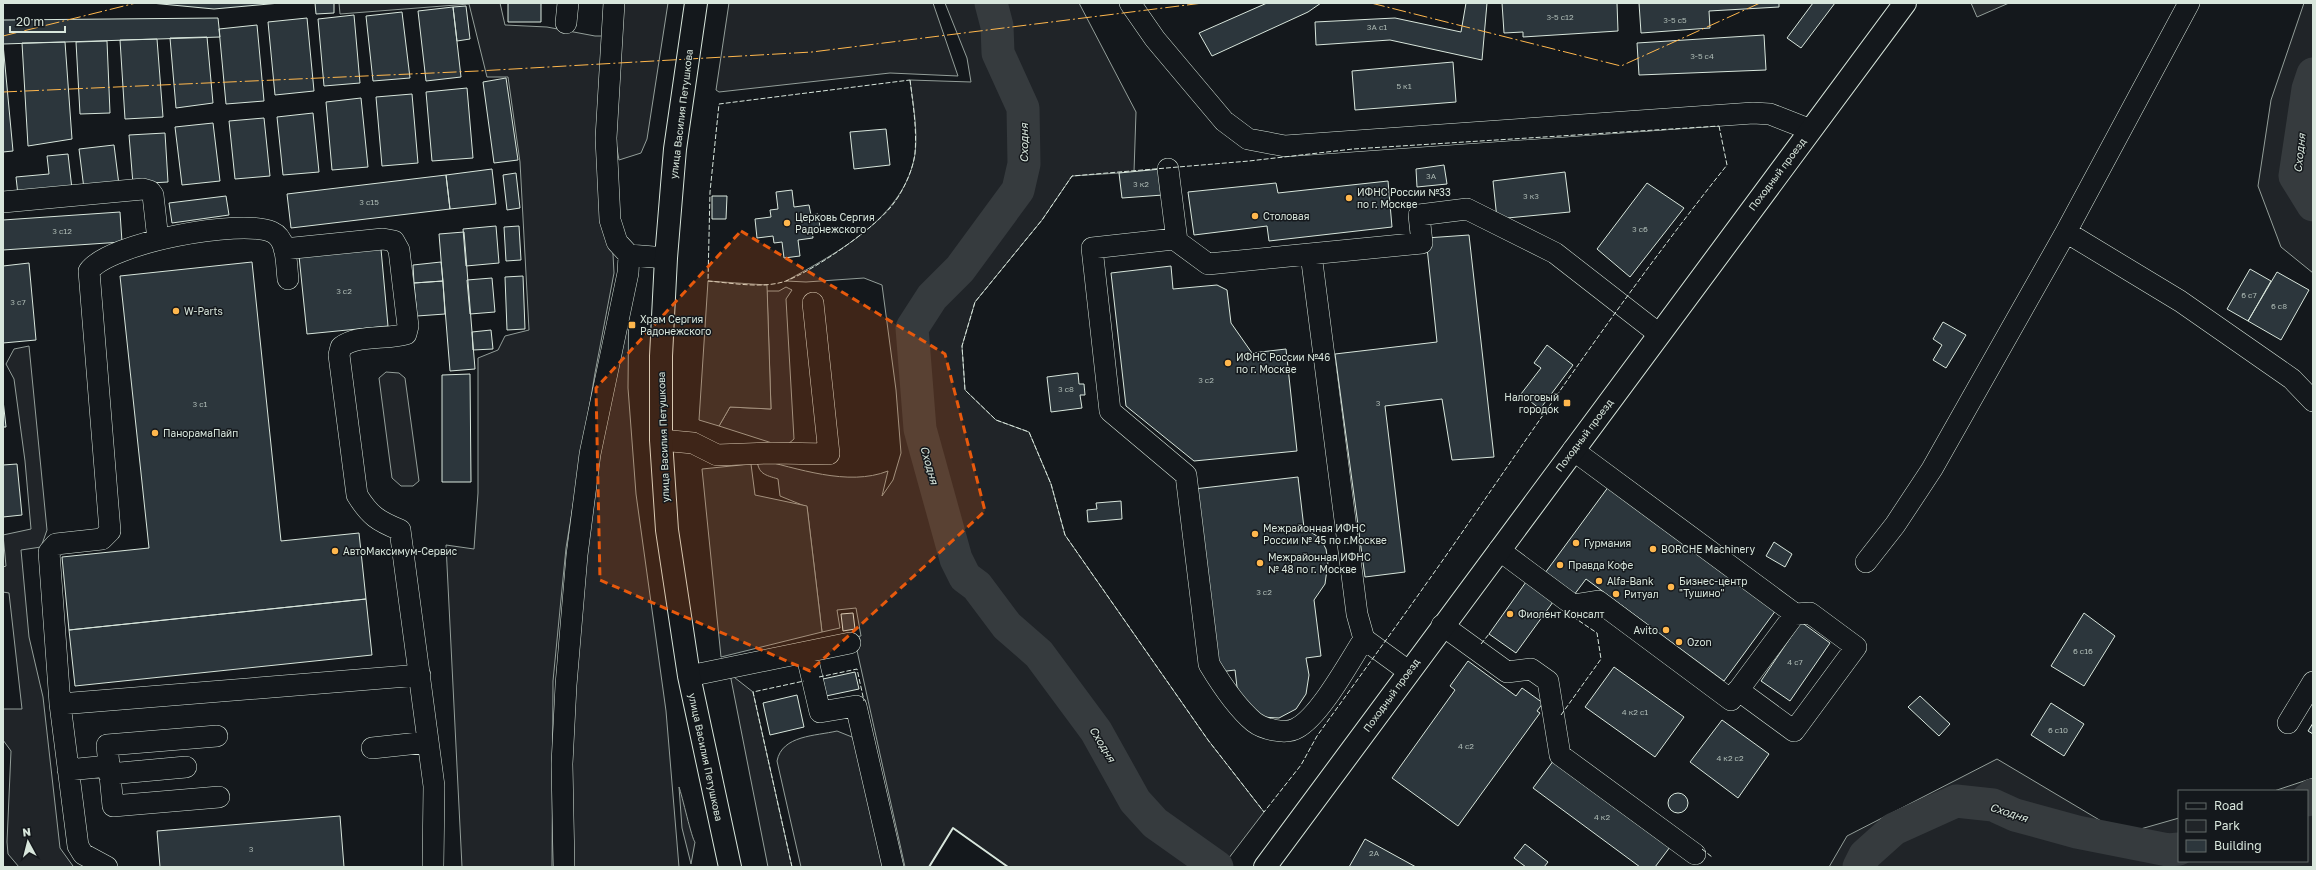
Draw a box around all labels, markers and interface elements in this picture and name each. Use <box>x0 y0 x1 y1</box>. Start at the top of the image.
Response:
scale bar <box>10 8 65 34</box>
house number: 3-5 с12 <box>1546 12 1574 22</box>
text: 20 m <box>16 14 44 29</box>
house number: 3-5 с5 <box>1663 15 1687 25</box>
house number: 3A c1 <box>1367 22 1387 32</box>
street label: улица Василия Петушкова <box>667 48 695 180</box>
house number: 3-5 с4 <box>1690 51 1714 61</box>
house number: 5 к1 <box>1396 81 1412 91</box>
water label: Сходня <box>1017 123 1030 163</box>
water label: Сходня <box>2290 132 2308 173</box>
street label: Походный проезд <box>1746 135 1808 213</box>
house number: 3А <box>1426 171 1437 181</box>
house number: 3 к2 <box>1133 179 1149 189</box>
place label: ИФНС России №33 по г. Москве <box>1357 186 1451 210</box>
house number: 3 к3 <box>1523 191 1539 201</box>
marker: ИФНС России №33 по г. Москве <box>1344 193 1354 203</box>
house number: 3 с15 <box>359 197 379 207</box>
place label: Столовая <box>1263 210 1309 222</box>
place label: Церковь Сергия Радонежского <box>795 211 875 235</box>
marker: Столовая <box>1250 211 1260 221</box>
marker: Церковь Сергия Радонежского <box>782 218 792 228</box>
house number: 3 с6 <box>1632 224 1648 234</box>
house number: 3 с12 <box>52 226 72 236</box>
house number: 3 с2 <box>336 286 352 296</box>
house number: 6 с7 <box>2241 290 2257 300</box>
house number: 3 с7 <box>10 297 26 307</box>
house number: 6 с8 <box>2271 301 2287 311</box>
place label: W-Parts <box>184 305 223 317</box>
marker: W-Parts <box>171 306 181 316</box>
place label: Храм Сергия Радонежского <box>640 313 711 337</box>
marker: Храм Сергия Радонежского <box>627 320 637 330</box>
place label: ИФНС России №46 по г. Москве <box>1236 351 1330 375</box>
marker: ИФНС России №46 по г. Москве <box>1223 358 1233 368</box>
street label: улица Василия Петушкова <box>655 371 671 503</box>
house number: 3 с2 <box>1198 375 1214 385</box>
house number: 3 с8 <box>1058 384 1074 394</box>
place label: Налоговый городок <box>1504 391 1559 415</box>
street label: Походный проезд <box>1553 396 1615 474</box>
house number: 3 <box>1376 398 1381 408</box>
marker: Налоговый городок <box>1562 398 1572 408</box>
house number: 3 с1 <box>193 399 208 409</box>
place label: ПанорамаПайп <box>163 427 238 439</box>
marker: ПанорамаПайп <box>150 428 160 438</box>
water label: Сходня <box>918 444 942 486</box>
place label: Межрайонная ИФНС России № 45 по г.Москве <box>1263 522 1387 546</box>
marker: Межрайонная ИФНС России № 45 по г.Москве <box>1250 529 1260 539</box>
place label: Гурмания <box>1584 537 1631 549</box>
marker: Гурмания <box>1571 538 1581 548</box>
place label: BORCHE Machinery <box>1661 543 1756 555</box>
marker: BORCHE Machinery <box>1648 544 1658 554</box>
place label: АвтоМаксимум-Сервиc <box>343 545 458 557</box>
marker: АвтоМаксимум-Сервиc <box>330 546 340 556</box>
place label: Межрайонная ИФНС № 48 по г. Москве <box>1268 551 1371 575</box>
marker: Межрайонная ИФНС № 48 по г. Москве <box>1255 558 1265 568</box>
place label: Правда Кофе <box>1568 559 1633 571</box>
marker: Правда Кофе <box>1555 560 1565 570</box>
place label: Alfa-Bank <box>1607 575 1654 587</box>
place label: Бизнес-центр "Тушино" <box>1679 575 1747 599</box>
marker: Alfa-Bank <box>1594 576 1604 586</box>
marker: Бизнес-центр "Тушино" <box>1666 582 1676 592</box>
house number: 3 с2 <box>1256 587 1272 597</box>
place label: Ритуал <box>1624 588 1659 600</box>
marker: Ритуал <box>1611 589 1621 599</box>
place label: Фиолент Консалт <box>1518 608 1605 620</box>
marker: Фиолент Консалт <box>1505 609 1515 619</box>
place label: Avito <box>1634 624 1658 636</box>
marker: Avito <box>1661 625 1671 635</box>
place label: Ozon <box>1687 636 1712 648</box>
marker: Ozon <box>1674 637 1684 647</box>
house number: 6 с16 <box>2073 646 2093 656</box>
street label: Походный проезд <box>1360 656 1422 734</box>
house number: 4 с7 <box>1787 657 1803 667</box>
street label: улица Василия Петушкова <box>687 692 725 822</box>
house number: 4 к2 с1 <box>1622 707 1648 717</box>
water label: Сходня <box>1087 724 1119 765</box>
house number: 6 с10 <box>2048 725 2068 735</box>
house number: 4 с2 <box>1458 741 1474 751</box>
house number: 4 к2 с2 <box>1716 753 1744 763</box>
legend <box>2178 790 2308 862</box>
text: Road <box>2214 798 2243 813</box>
water label: Сходня <box>1988 800 2030 824</box>
house number: 4 к2 <box>1594 812 1610 822</box>
text: Park <box>2214 818 2240 833</box>
north arrow <box>8 822 48 862</box>
text: N <box>22 825 32 839</box>
text: Building <box>2214 838 2262 853</box>
house number: 3 <box>249 844 254 854</box>
house number: 2А <box>1369 848 1380 858</box>

